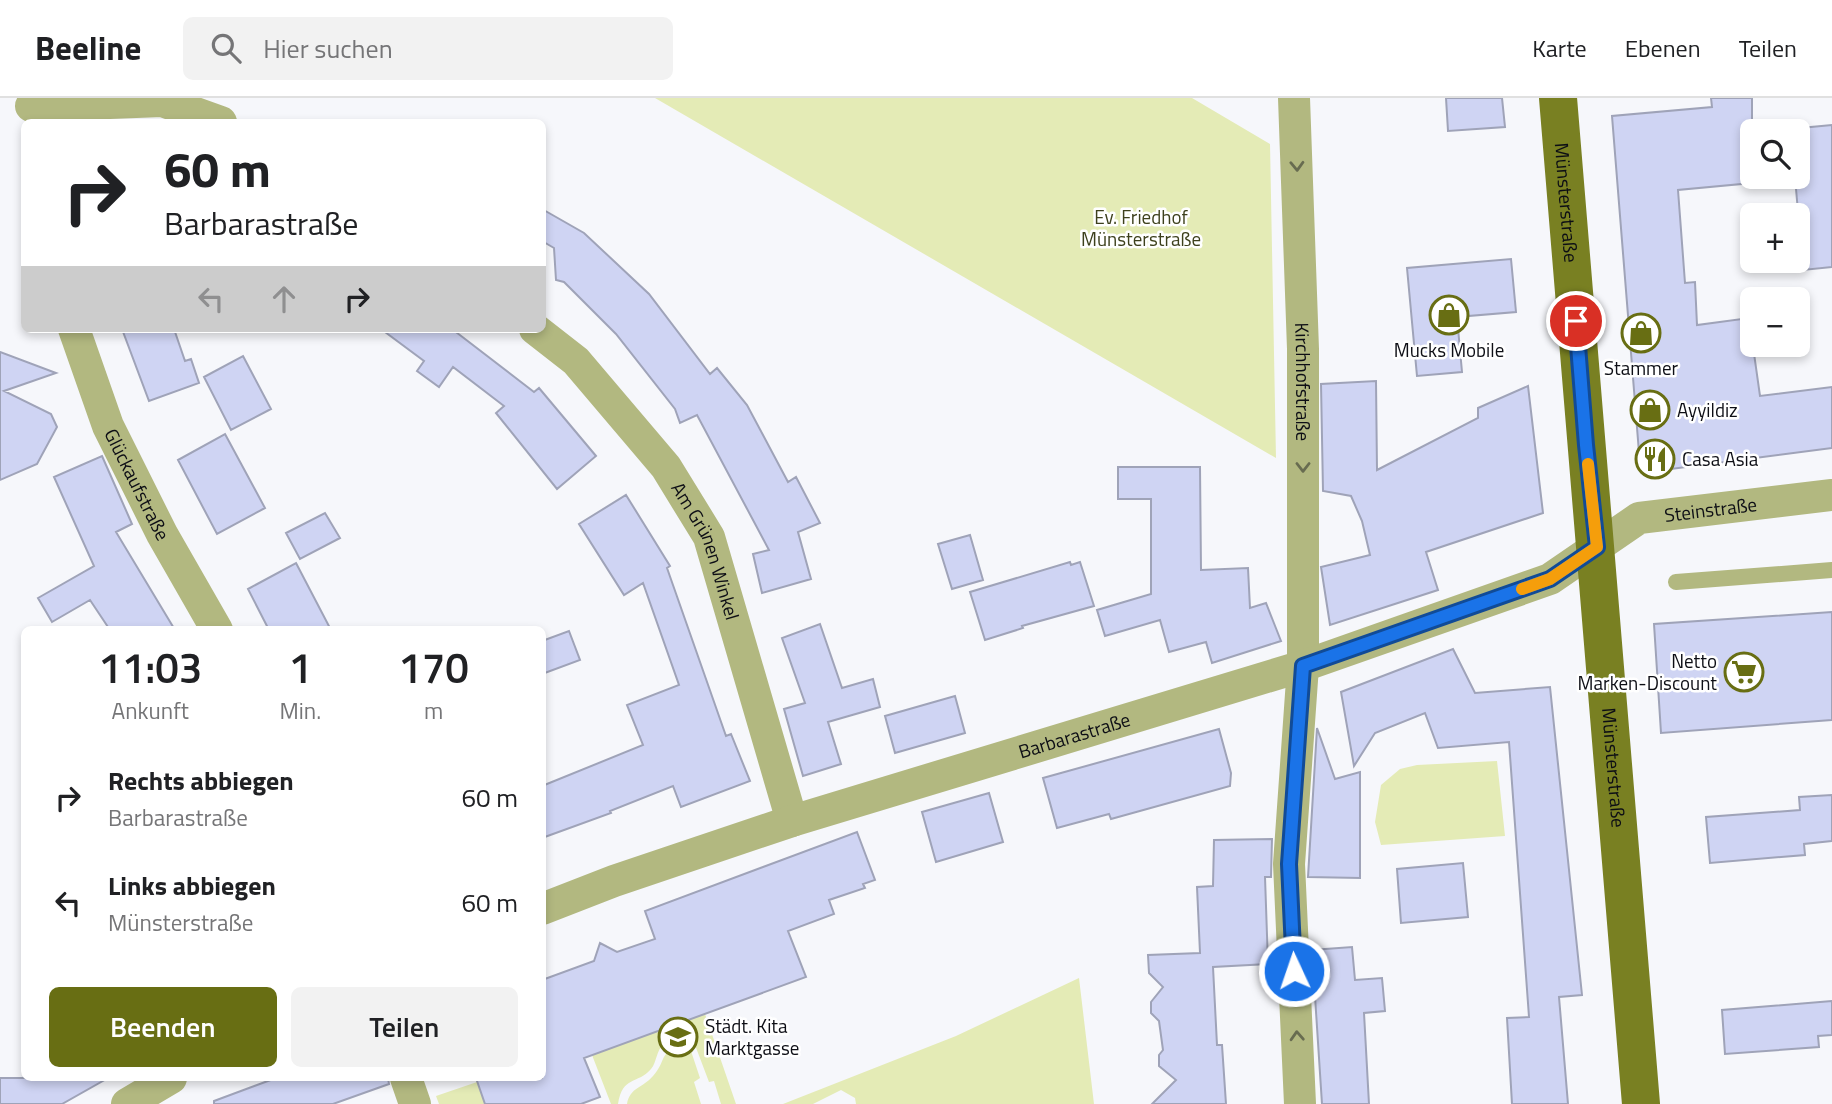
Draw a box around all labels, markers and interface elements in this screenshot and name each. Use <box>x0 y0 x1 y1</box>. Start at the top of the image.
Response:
search box <box>183 17 673 80</box>
text: Beeline <box>35 23 141 73</box>
icon: search <box>207 29 245 67</box>
text: Hier suchen <box>263 29 393 68</box>
text: Karte <box>1532 30 1587 66</box>
text: Ebenen <box>1625 30 1701 66</box>
text: Teilen <box>1739 30 1797 66</box>
map controls <box>1740 119 1810 357</box>
button: search <box>1740 119 1810 189</box>
text: 60 m <box>164 131 271 206</box>
street label: Münsterstraße <box>1548 142 1586 264</box>
icon: right <box>49 147 140 238</box>
one-way arrow <box>1289 161 1304 172</box>
text: Barbarastraße <box>164 199 359 247</box>
park label: Ev. Friedhof Münsterstraße <box>1081 202 1201 253</box>
button: + <box>1740 203 1810 273</box>
icon: left <box>192 280 230 318</box>
icon: ahead <box>265 280 303 318</box>
icon: right <box>338 280 376 318</box>
button: − <box>1740 287 1810 357</box>
pin <box>1546 291 1606 351</box>
shop icon: Mucks Mobile <box>1428 294 1470 336</box>
icon: arrive <box>1557 302 1595 340</box>
shop icon: Stammer <box>1620 312 1662 354</box>
street label: Kirchhofstraße <box>1288 322 1318 441</box>
place label: Mucks Mobile <box>1394 335 1504 364</box>
place label: Stammer <box>1604 353 1679 382</box>
shop icon: Ayyildiz <box>1629 389 1671 431</box>
place label: Ayyildiz <box>1677 395 1738 424</box>
street label: Glückaufstraße <box>97 423 178 546</box>
restaurant icon: Casa Asia <box>1634 438 1676 480</box>
place label: Casa Asia <box>1682 444 1759 473</box>
one-way arrow <box>1295 462 1311 473</box>
street label: Am Grünen Winkel <box>664 476 747 623</box>
street label: Steinstraße <box>1663 489 1758 529</box>
text: 11:03 <box>98 635 202 699</box>
text: 1 <box>289 635 312 699</box>
text: 170 <box>398 635 469 699</box>
place label: Netto Marken-Discount <box>1578 646 1717 697</box>
supermarket icon: Netto Marken-Discount <box>1723 651 1765 693</box>
text: Ankunft <box>112 693 189 728</box>
text: Min. <box>279 693 321 728</box>
text: m <box>424 693 443 728</box>
street label: Barbarastraße <box>1015 704 1134 766</box>
street label: Münsterstraße <box>1595 707 1634 829</box>
text: Rechts abbiegen <box>108 761 294 800</box>
text: 60 m <box>461 778 518 817</box>
icon: right <box>49 779 87 817</box>
text: Barbarastraße <box>108 800 248 835</box>
text: Links abbiegen <box>108 866 276 905</box>
text: 60 m <box>461 883 518 922</box>
icon: left <box>49 884 87 922</box>
text: Münsterstraße <box>108 905 253 940</box>
position arrow <box>1257 934 1331 1008</box>
button: Beenden <box>49 987 277 1067</box>
button: Teilen <box>291 987 518 1067</box>
place label: Städt. Kita Marktgasse <box>705 1011 799 1062</box>
school or university icon: Städt. Kita Marktgasse <box>657 1016 699 1058</box>
one-way arrow <box>1289 1030 1304 1041</box>

